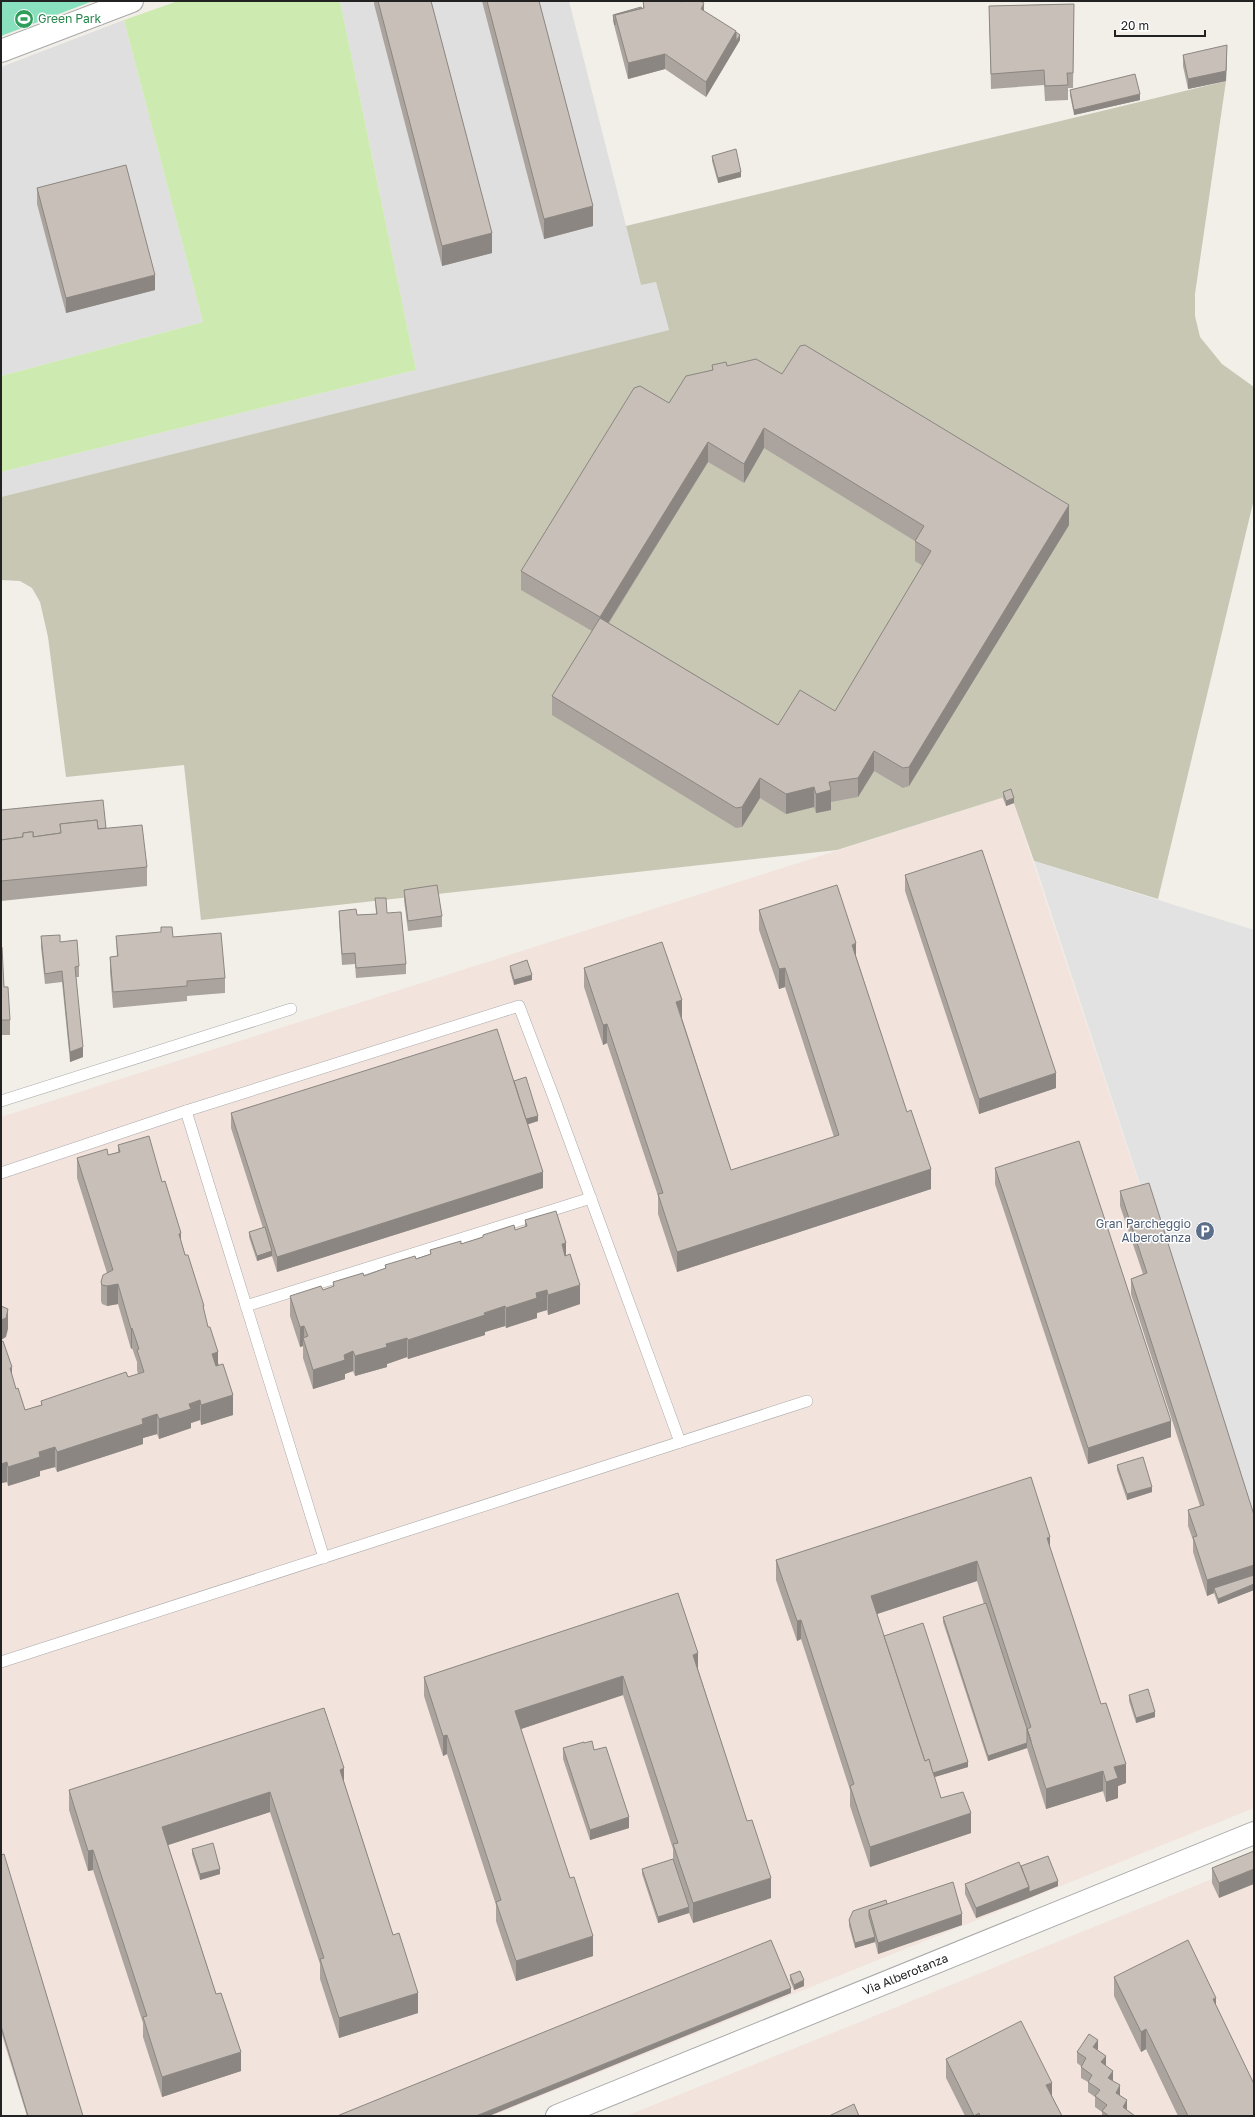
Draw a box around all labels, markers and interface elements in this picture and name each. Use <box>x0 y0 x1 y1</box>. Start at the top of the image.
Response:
sports icon: Green Park <box>13 8 35 30</box>
place label: Green Park <box>38 11 102 26</box>
scale bar <box>1115 12 1205 38</box>
text: 20 m <box>1121 18 1149 33</box>
place label: Gran Parcheggio Alberotanza <box>1096 1216 1191 1245</box>
parking icon: Gran Parcheggio Alberotanza <box>1194 1220 1216 1242</box>
street label: Via Alberotanza <box>860 1950 950 1998</box>

